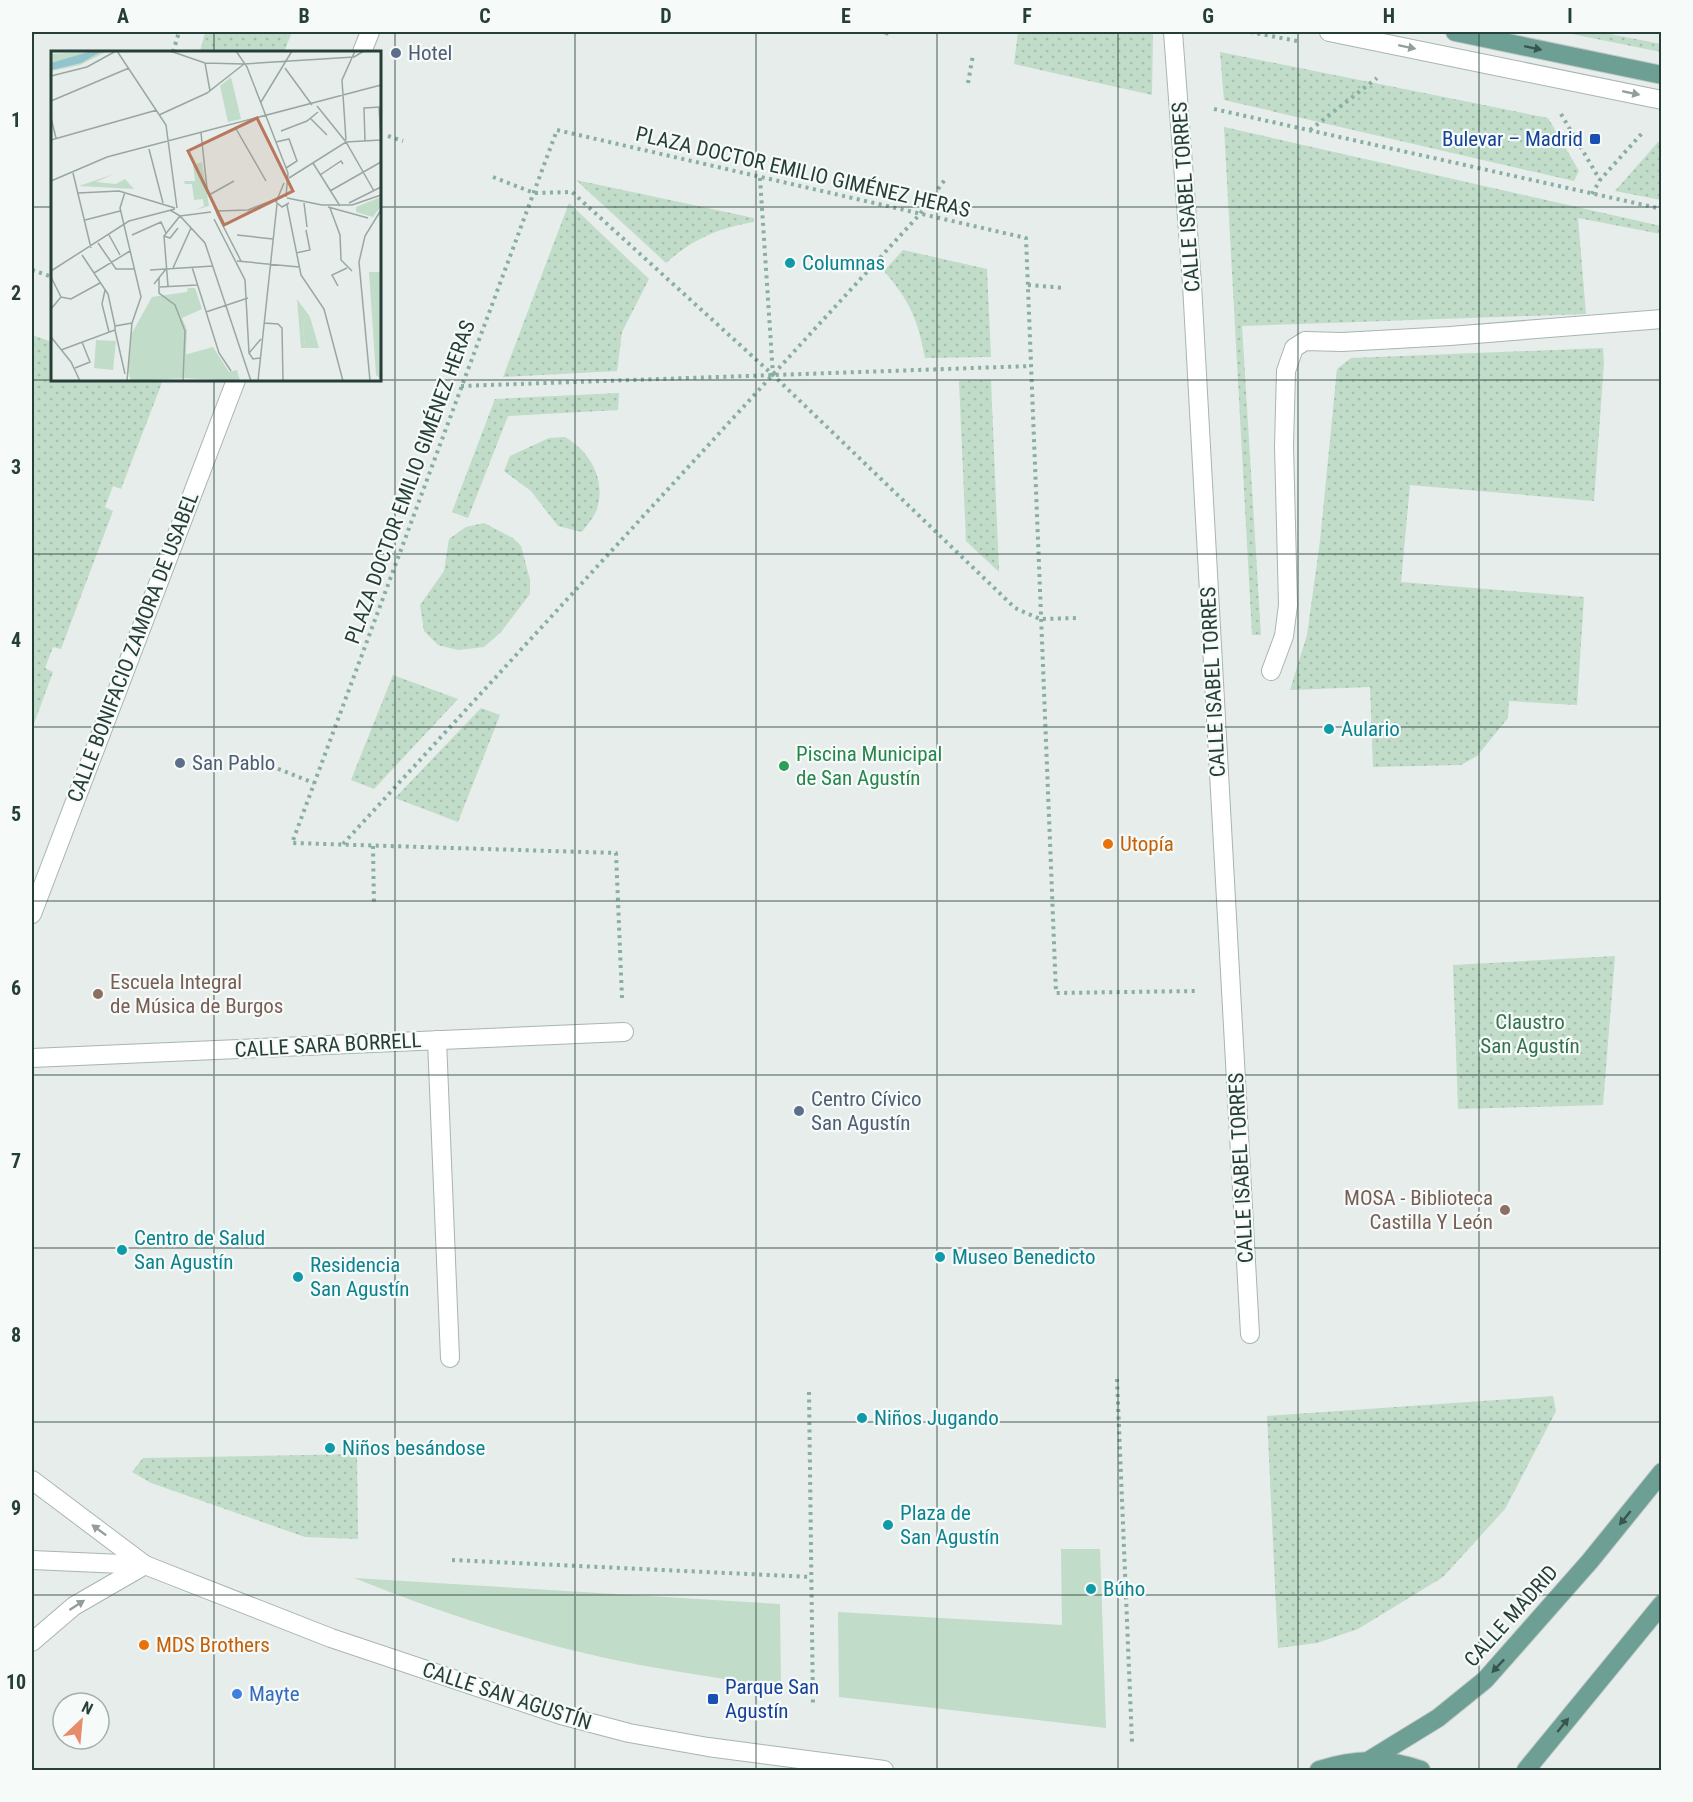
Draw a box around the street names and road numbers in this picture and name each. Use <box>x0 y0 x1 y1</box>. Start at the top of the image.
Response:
street label: CALLE ISABEL TORRES <box>1167 101 1205 293</box>
street label: PLAZA DOCTOR EMILIO GIMÉNEZ HERAS <box>633 122 973 222</box>
street label: PLAZA DOCTOR EMILIO GIMÉNEZ HERAS <box>340 317 480 647</box>
street label: CALLE BONIFACIO ZAMORA DE USABEL <box>63 489 203 805</box>
street label: CALLE ISABEL TORRES <box>1196 586 1230 778</box>
street label: CALLE SARA BORRELL <box>234 1028 422 1062</box>
street label: CALLE ISABEL TORRES <box>1224 1072 1258 1264</box>
street label: CALLE MADRID <box>1459 1560 1563 1672</box>
street label: CALLE SAN AGUSTÍN <box>419 1657 595 1735</box>

